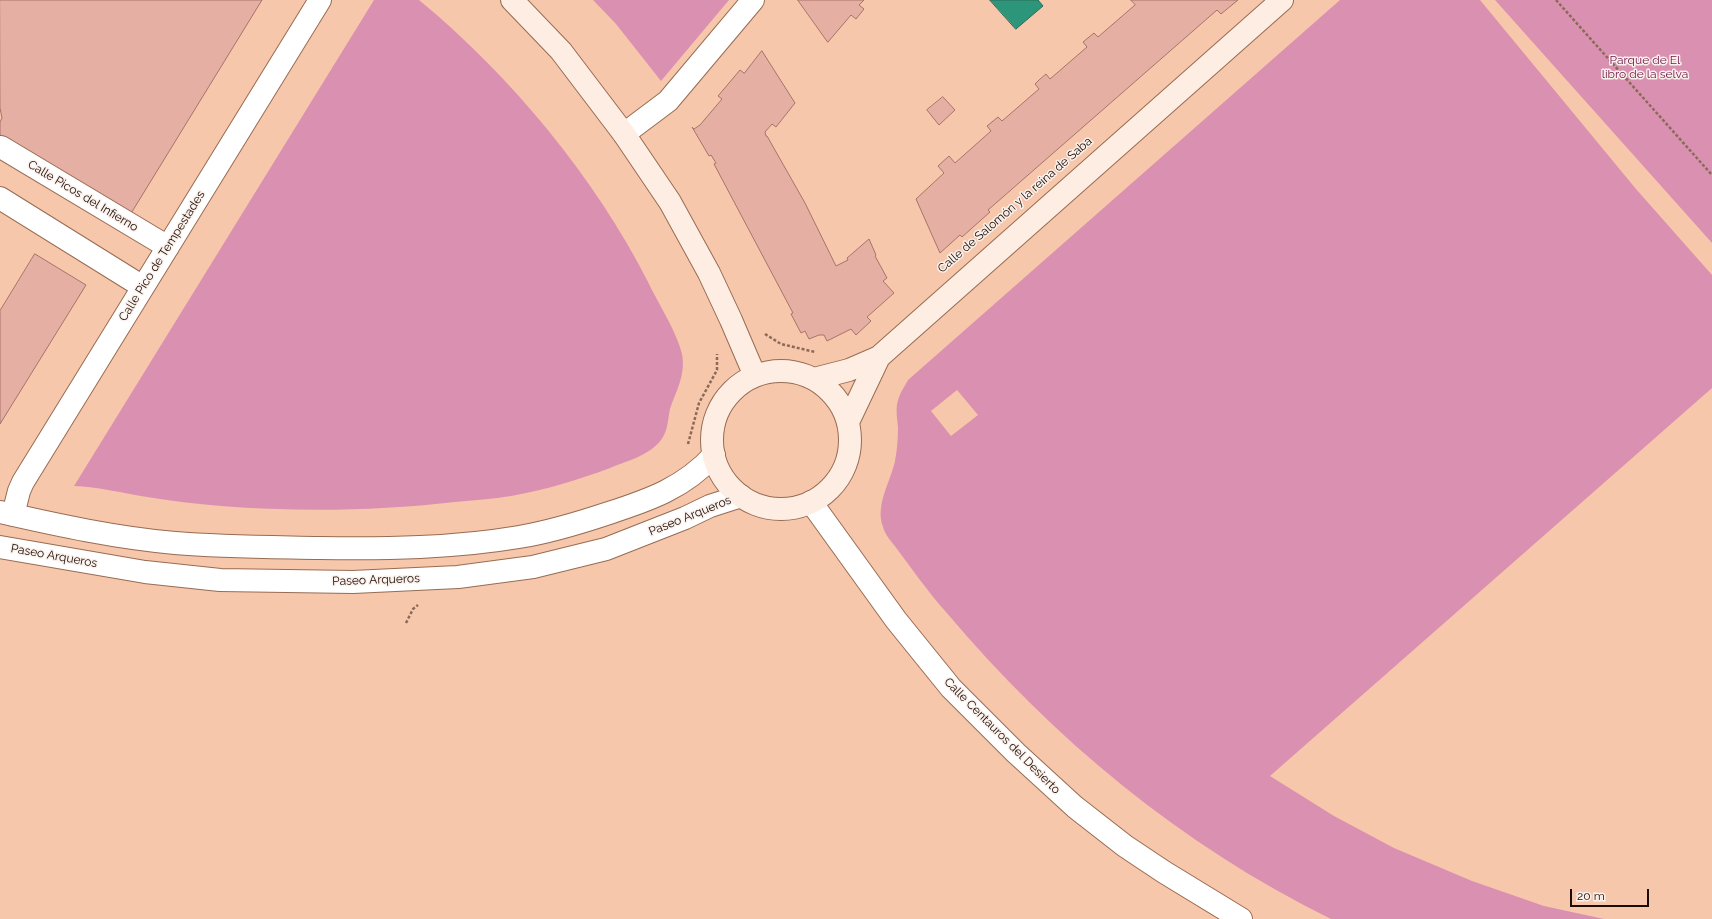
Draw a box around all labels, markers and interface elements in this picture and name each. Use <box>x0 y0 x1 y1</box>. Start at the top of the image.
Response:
park label: Parque de El libro de la selva <box>1602 53 1688 81</box>
street label: Calle de Salomón y la reina de Saba <box>935 134 1095 276</box>
street label: Calle Picos del Infierno <box>25 157 141 235</box>
street label: Calle Pico de Tempestades <box>116 188 208 324</box>
street label: Paseo Arqueros <box>647 493 733 539</box>
street label: Paseo Arqueros <box>10 541 98 571</box>
street label: Paseo Arqueros <box>332 571 420 589</box>
street label: Calle Centauros del Desierto <box>941 675 1063 797</box>
scale bar <box>1572 881 1651 907</box>
text: 20 m <box>1577 889 1605 903</box>

